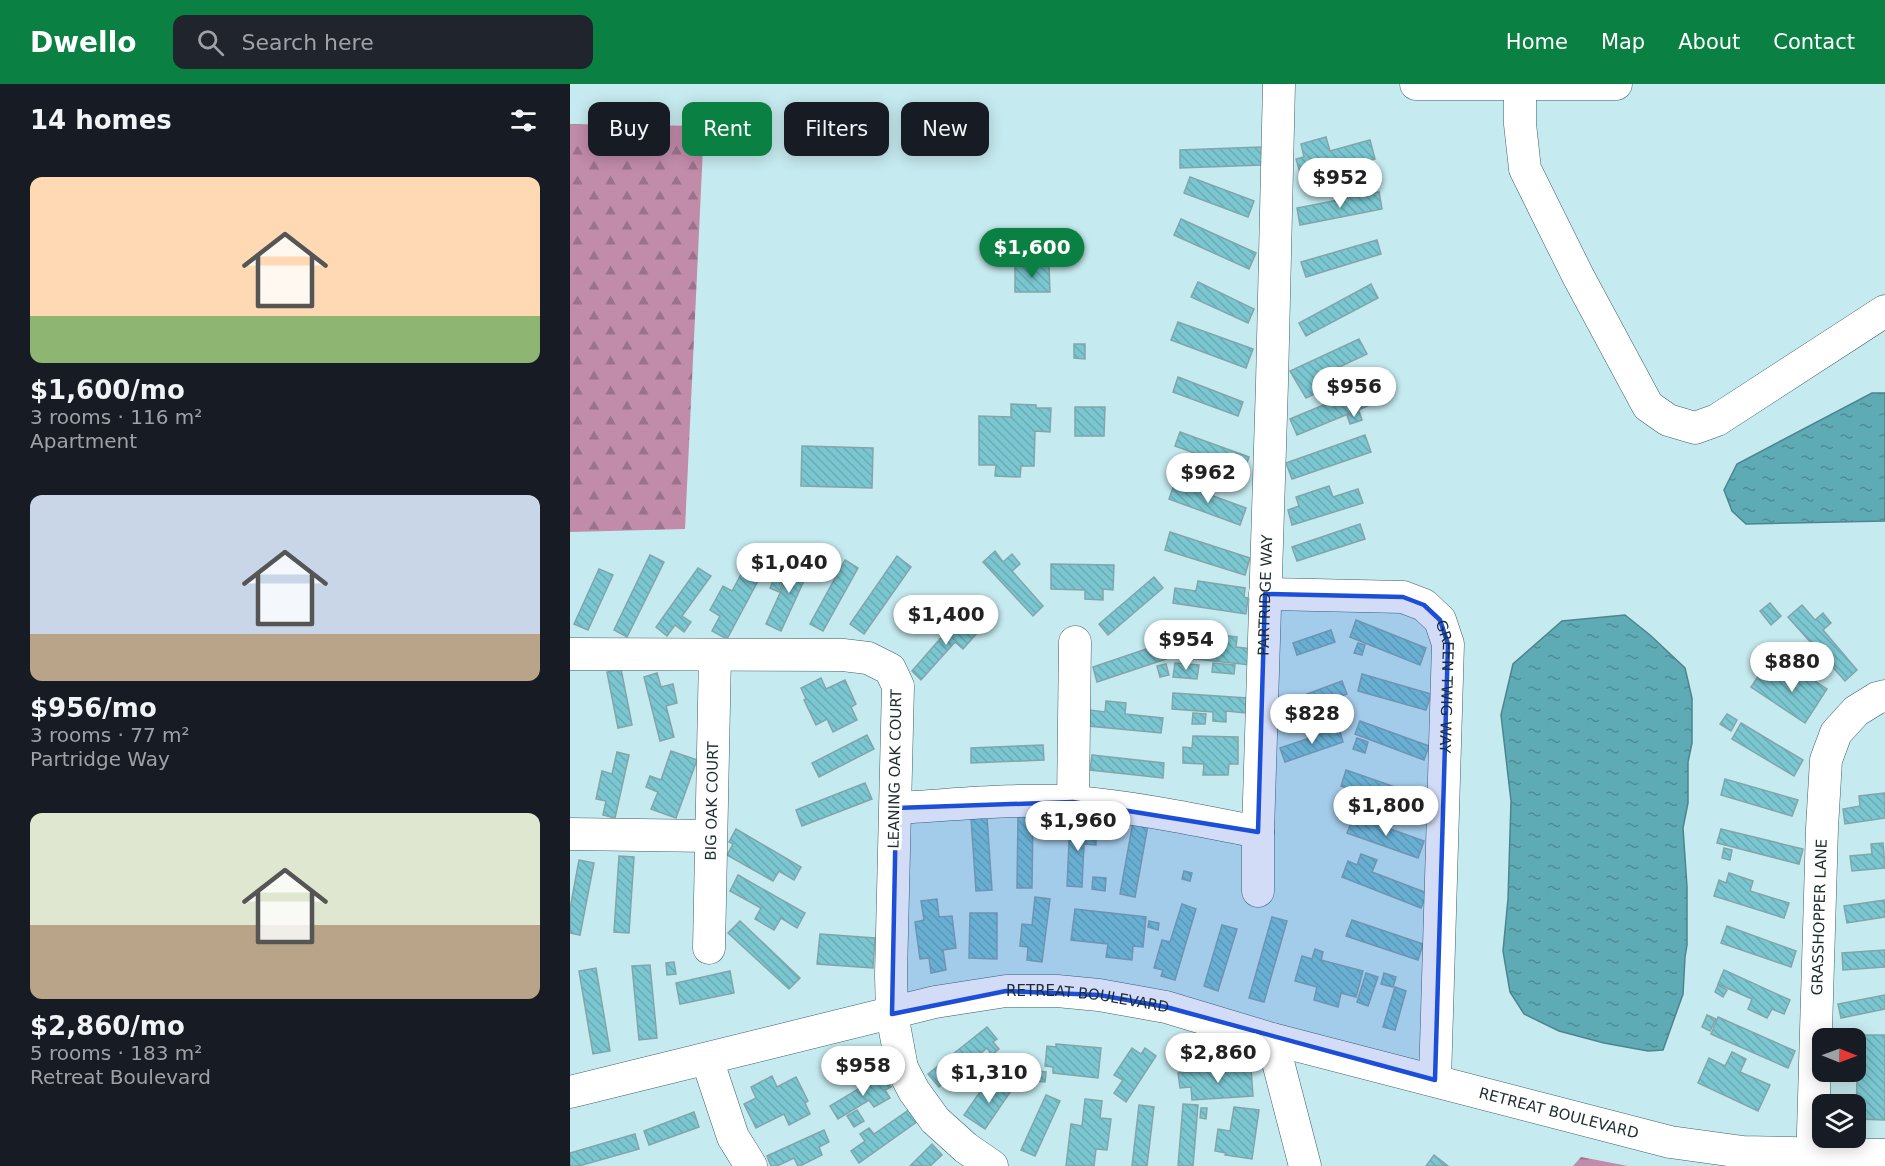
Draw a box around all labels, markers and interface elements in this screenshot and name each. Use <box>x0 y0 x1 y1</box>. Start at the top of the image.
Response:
search box <box>173 15 593 69</box>
text: Dwello <box>30 26 137 59</box>
icon: search <box>194 26 227 59</box>
text: Search here <box>242 30 374 55</box>
text: Home <box>1506 30 1568 54</box>
text: Map <box>1601 30 1645 54</box>
text: About <box>1678 30 1740 54</box>
text: Contact <box>1773 30 1855 54</box>
chip: Buy <box>588 102 670 156</box>
chip: Rent <box>682 102 772 156</box>
chip: Filters <box>784 102 889 156</box>
chip: New <box>901 102 989 156</box>
icon: filters <box>507 104 540 137</box>
text: 14 homes <box>30 105 172 135</box>
pin: $952 <box>1304 158 1376 209</box>
text: $952 <box>1312 165 1368 189</box>
icon: home <box>231 216 339 324</box>
pin: $1,600 <box>983 228 1081 279</box>
text: $1,600 <box>993 235 1071 259</box>
pin: $956 <box>1318 367 1390 418</box>
text: $956 <box>1326 374 1382 398</box>
text: $1,600/mo <box>30 375 185 405</box>
text: 3 rooms · 116 m² <box>30 405 202 429</box>
text: Apartment <box>30 429 137 453</box>
pin: $962 <box>1172 453 1244 504</box>
text: $962 <box>1180 460 1236 484</box>
street label: PARTRIDGE WAY <box>1254 533 1276 656</box>
icon: home <box>231 534 339 642</box>
pin: $1,040 <box>740 543 838 594</box>
text: $1,040 <box>750 550 828 574</box>
pin: $1,400 <box>897 595 995 646</box>
text: $1,400 <box>907 602 985 626</box>
street label: GREEN TWIG WAY <box>1432 618 1457 754</box>
pin: $954 <box>1150 620 1222 671</box>
text: $954 <box>1158 627 1214 651</box>
pin: $880 <box>1756 642 1828 693</box>
text: $880 <box>1764 649 1820 673</box>
street label: LEANING OAK COURT <box>885 688 905 849</box>
text: $956/mo <box>30 693 157 723</box>
pin: $828 <box>1276 694 1348 745</box>
text: $828 <box>1284 701 1340 725</box>
text: 3 rooms · 77 m² <box>30 723 190 747</box>
street label: BIG OAK COURT <box>702 740 722 861</box>
text: Partridge Way <box>30 747 170 771</box>
pin: $1,800 <box>1337 786 1435 837</box>
text: $1,800 <box>1347 793 1425 817</box>
pin: $1,960 <box>1029 801 1127 852</box>
text: $1,960 <box>1039 808 1117 832</box>
street label: GRASSHOPPER LANE <box>1808 839 1831 996</box>
icon: home <box>231 852 339 960</box>
street label: RETREAT BOULEVARD <box>1006 982 1171 1016</box>
text: $2,860/mo <box>30 1011 185 1041</box>
north arrow <box>1812 1028 1866 1082</box>
map controls <box>1812 1028 1866 1148</box>
pin: $2,860 <box>1169 1033 1267 1084</box>
text: $2,860 <box>1179 1040 1257 1064</box>
text: 5 rooms · 183 m² <box>30 1041 202 1065</box>
pin: $958 <box>827 1046 899 1097</box>
text: $958 <box>835 1053 891 1077</box>
pin: $1,310 <box>940 1053 1038 1104</box>
text: $1,310 <box>950 1060 1028 1084</box>
text: Retreat Boulevard <box>30 1065 211 1089</box>
street label: RETREAT BOULEVARD <box>1477 1084 1641 1143</box>
button: layers <box>1812 1094 1866 1148</box>

